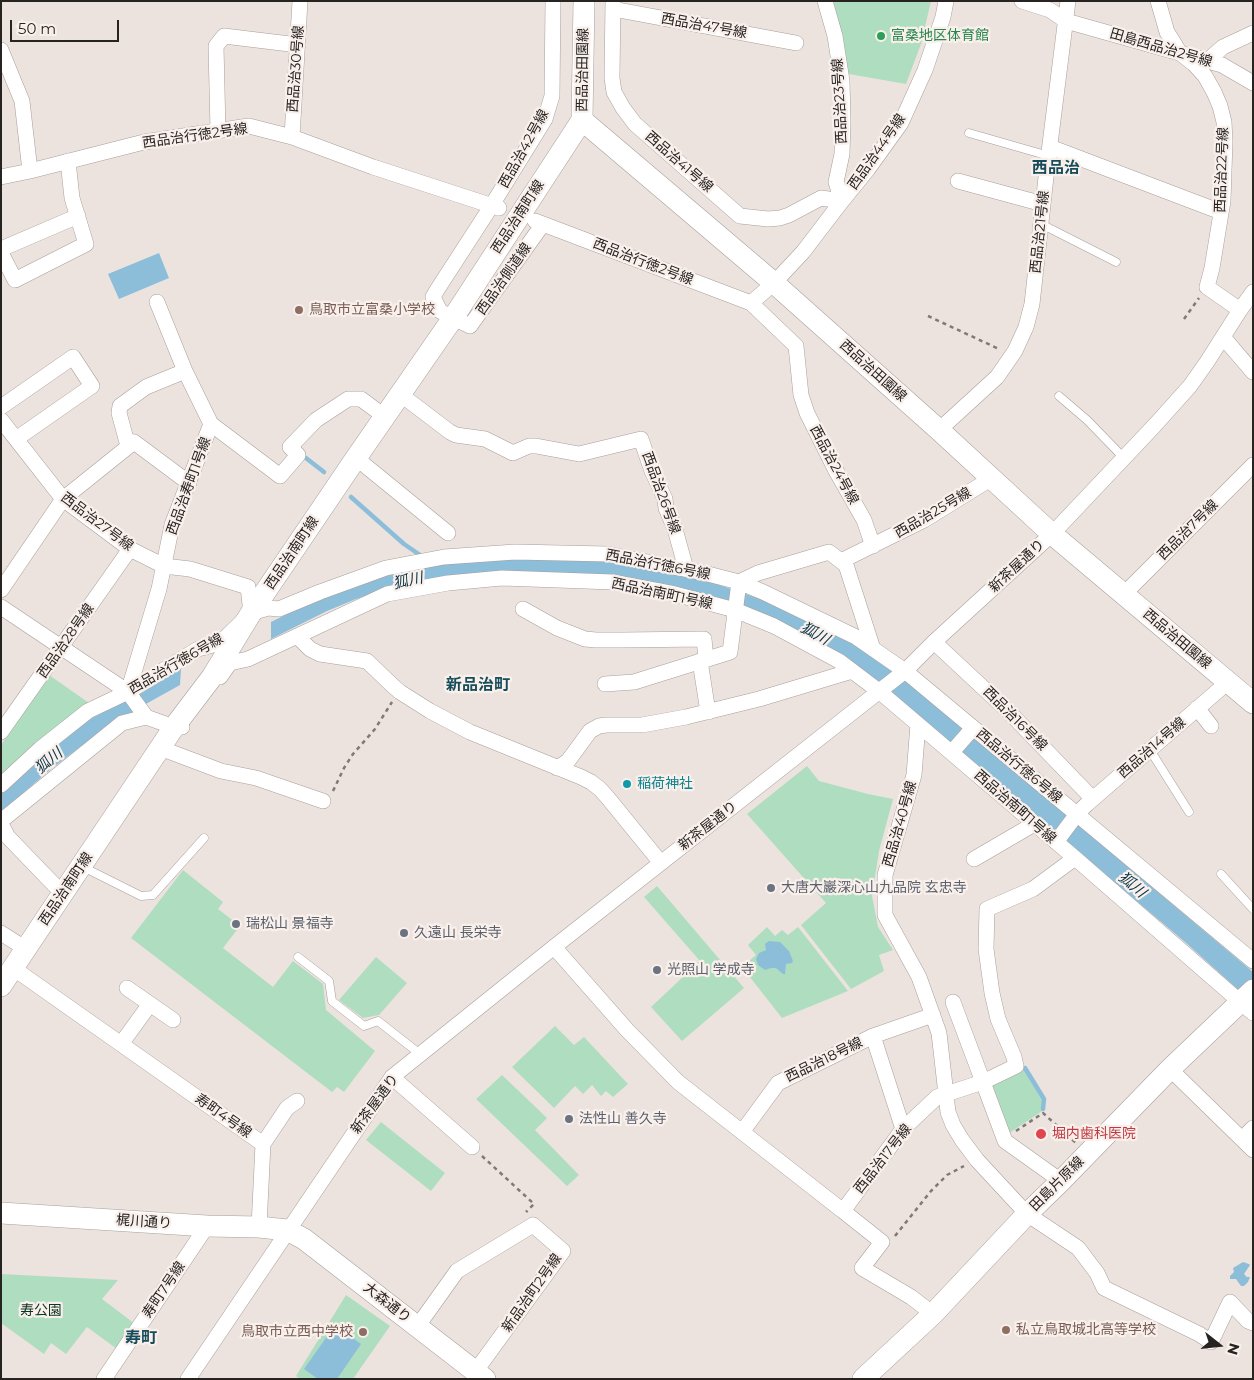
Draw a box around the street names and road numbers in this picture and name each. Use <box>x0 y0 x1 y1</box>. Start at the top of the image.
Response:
street label: 西品治47号線 <box>660 10 748 42</box>
street label: 西品治30号線 <box>285 25 307 113</box>
street label: 田島西品治2号線 <box>1108 25 1214 71</box>
street label: 西品治田園線 <box>574 28 592 112</box>
street label: 西品治23号線 <box>829 58 851 144</box>
street label: 西品治42号線 <box>496 107 552 191</box>
street label: 西品治44号線 <box>845 111 909 193</box>
street label: 西品治行徳2号線 <box>141 120 249 152</box>
street label: 西品治22号線 <box>1212 127 1232 213</box>
street label: 西品治41号線 <box>642 128 716 196</box>
street label: 西品治南町線 <box>488 177 548 257</box>
street label: 西品治21号線 <box>1027 190 1053 274</box>
street label: 西品治行徳2号線 <box>591 235 695 289</box>
street label: 西品治側道線 <box>473 240 535 318</box>
street label: 西品治田園線 <box>836 337 910 405</box>
street label: 西品治24号線 <box>806 423 862 507</box>
street label: 西品治寿町1号線 <box>163 435 215 537</box>
street label: 西品治26号線 <box>638 450 684 536</box>
street label: 西品治25号線 <box>892 484 974 542</box>
street label: 西品治27号線 <box>58 489 136 555</box>
street label: 西品治7号線 <box>1154 496 1222 564</box>
street label: 西品治南町線 <box>262 513 322 593</box>
street label: 新茶屋通り <box>986 536 1048 596</box>
street label: 西品治行徳6号線 <box>604 547 712 583</box>
street label: 西品治南町1号線 <box>610 575 714 613</box>
street label: 西品治28号線 <box>34 601 98 681</box>
street label: 西品治田園線 <box>1139 606 1215 672</box>
street label: 西品治行徳6号線 <box>126 630 226 698</box>
street label: 西品治16号線 <box>980 684 1050 754</box>
street label: 西品治14号線 <box>1115 714 1189 782</box>
street label: 西品治行徳6号線 <box>973 725 1065 807</box>
street label: 西品治南町1号線 <box>971 767 1059 847</box>
street label: 西品治40号線 <box>880 779 920 869</box>
street label: 新茶屋通り <box>675 798 741 854</box>
street label: 西品治南町線 <box>36 849 96 929</box>
street label: 西品治18号線 <box>783 1034 865 1086</box>
street label: 新茶屋通り <box>348 1071 402 1137</box>
street label: 寿町4号線 <box>191 1090 255 1142</box>
street label: 西品治17号線 <box>851 1121 915 1197</box>
street label: 田島片原線 <box>1026 1153 1088 1215</box>
street label: 梶川通り <box>115 1212 173 1232</box>
street label: 新品治町2号線 <box>499 1251 565 1335</box>
street label: 寿町7号線 <box>139 1259 189 1321</box>
street label: 大森通り <box>360 1279 414 1327</box>

